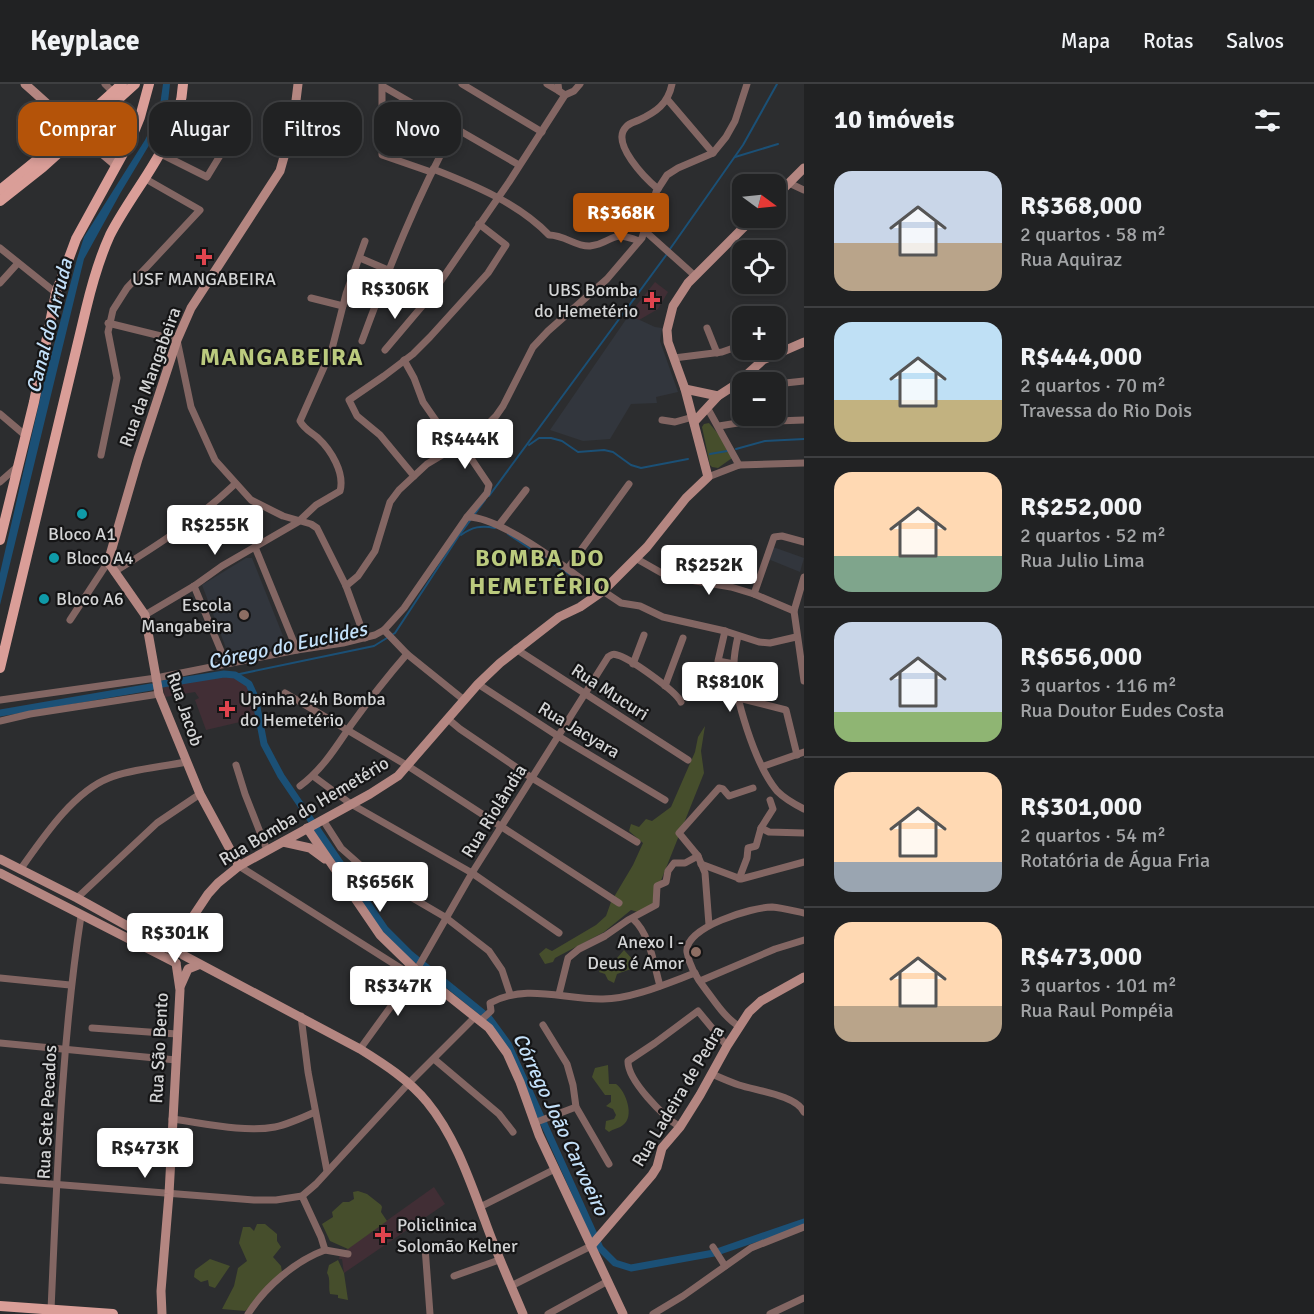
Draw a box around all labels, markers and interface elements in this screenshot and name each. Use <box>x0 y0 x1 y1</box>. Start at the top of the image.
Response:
text: Keyplace <box>30 24 140 58</box>
text: Mapa <box>1061 28 1110 54</box>
text: Rotas <box>1143 28 1193 54</box>
text: Salvos <box>1226 28 1284 54</box>
chip: Comprar <box>18 102 137 156</box>
chip: Alugar <box>149 102 251 156</box>
chip: Filtros <box>263 102 362 156</box>
chip: Novo <box>374 102 461 156</box>
text: 10 imóveis <box>834 104 954 136</box>
icon: filters <box>1251 104 1284 137</box>
north arrow <box>732 174 786 228</box>
map controls <box>732 174 786 426</box>
text: R$368,000 <box>1020 190 1142 222</box>
pin: R$368K <box>572 193 670 244</box>
icon: home <box>882 195 954 267</box>
text: R$368K <box>587 200 655 225</box>
text: 2 quartos · 58 m² <box>1020 222 1166 247</box>
button: locate <box>732 240 786 294</box>
text: Rua Aquiraz <box>1020 247 1122 272</box>
marker: USF MANGABEIRA <box>195 248 213 266</box>
water label: Canal do Arruda <box>21 256 78 396</box>
place label: USF MANGABEIRA <box>132 268 276 290</box>
pin: R$306K <box>346 269 444 320</box>
text: R$306K <box>361 276 429 301</box>
place label: UBS Bomba do Hemetério <box>534 279 638 322</box>
marker: UBS Bomba do Hemetério <box>643 291 661 309</box>
street label: Rua da Mangabeira <box>115 304 185 450</box>
button: + <box>732 306 786 360</box>
text: R$444,000 <box>1020 341 1142 373</box>
district label: MANGABEIRA <box>200 342 364 372</box>
icon: home <box>882 346 954 418</box>
button: − <box>732 372 786 426</box>
text: 2 quartos · 70 m² <box>1020 373 1166 398</box>
text: Travessa do Rio Dois <box>1020 398 1192 423</box>
pin: R$444K <box>416 419 514 470</box>
text: R$444K <box>431 426 499 451</box>
text: R$252,000 <box>1020 491 1142 523</box>
icon: home <box>882 496 954 568</box>
pin: R$255K <box>166 505 264 556</box>
marker: Bloco A1 <box>75 507 89 521</box>
text: R$255K <box>181 512 249 537</box>
place label: Bloco A1 <box>48 523 116 545</box>
text: 2 quartos · 52 m² <box>1020 523 1166 548</box>
district label: BOMBA DO HEMETÉRIO <box>469 543 611 601</box>
pin: R$252K <box>660 545 758 596</box>
place label: Bloco A4 <box>66 547 134 569</box>
text: Rua Julio Lima <box>1020 548 1145 573</box>
marker: Bloco A4 <box>47 551 61 565</box>
text: R$252K <box>675 552 743 577</box>
place label: Bloco A6 <box>56 588 124 610</box>
marker: Bloco A6 <box>37 592 51 606</box>
place label: Escola Mangabeira <box>141 594 232 637</box>
marker: Escola Mangabeira <box>237 608 251 622</box>
water label: Córego do Euclides <box>205 616 371 675</box>
text: R$656,000 <box>1020 641 1142 673</box>
icon: home <box>882 646 954 718</box>
street label: Rua Mucuri <box>567 659 653 725</box>
pin: R$810K <box>681 662 779 713</box>
street label: Rua Jacob <box>162 669 208 749</box>
text: R$810K <box>696 669 764 694</box>
text: 3 quartos · 116 m² <box>1020 673 1177 698</box>
place label: Upinha 24h Bomba do Hemetério <box>240 688 386 731</box>
street label: Rua Jacyara <box>534 697 624 763</box>
text: Rua Doutor Eudes Costa <box>1020 698 1224 723</box>
marker: Upinha 24h Bomba do Hemetério <box>218 700 236 718</box>
street label: Rua Bomba do Hemetério <box>215 752 393 870</box>
street label: Rua Riolândia <box>457 760 531 862</box>
text: R$301,000 <box>1020 791 1142 823</box>
icon: home <box>882 796 954 868</box>
text: 2 quartos · 54 m² <box>1020 823 1166 848</box>
text: Rotatória de Água Fria <box>1020 848 1210 873</box>
pin: R$656K <box>331 862 429 913</box>
text: R$656K <box>346 869 414 894</box>
pin: R$301K <box>126 913 224 964</box>
text: R$301K <box>141 920 209 945</box>
place label: Anexo I - Deus é Amor <box>587 931 684 974</box>
text: R$473,000 <box>1020 941 1142 973</box>
marker: Anexo I - Deus é Amor <box>689 945 703 959</box>
icon: home <box>882 946 954 1018</box>
pin: R$347K <box>349 966 447 1017</box>
text: R$347K <box>364 973 432 998</box>
text: 3 quartos · 101 m² <box>1020 973 1177 998</box>
street label: Rua São Bento <box>145 992 173 1104</box>
text: Rua Raul Pompéia <box>1020 998 1174 1023</box>
street label: Rua Ladeira de Pedra <box>627 1021 729 1171</box>
water label: Córrego João Carvoeiro <box>507 1029 614 1221</box>
street label: Rua Sete Pecados <box>32 1044 62 1180</box>
pin: R$473K <box>96 1128 194 1179</box>
text: R$473K <box>111 1135 179 1160</box>
place label: Policlinica Solomão Kelner <box>397 1214 518 1257</box>
marker: Policlinica Solomão Kelner <box>374 1226 392 1244</box>

